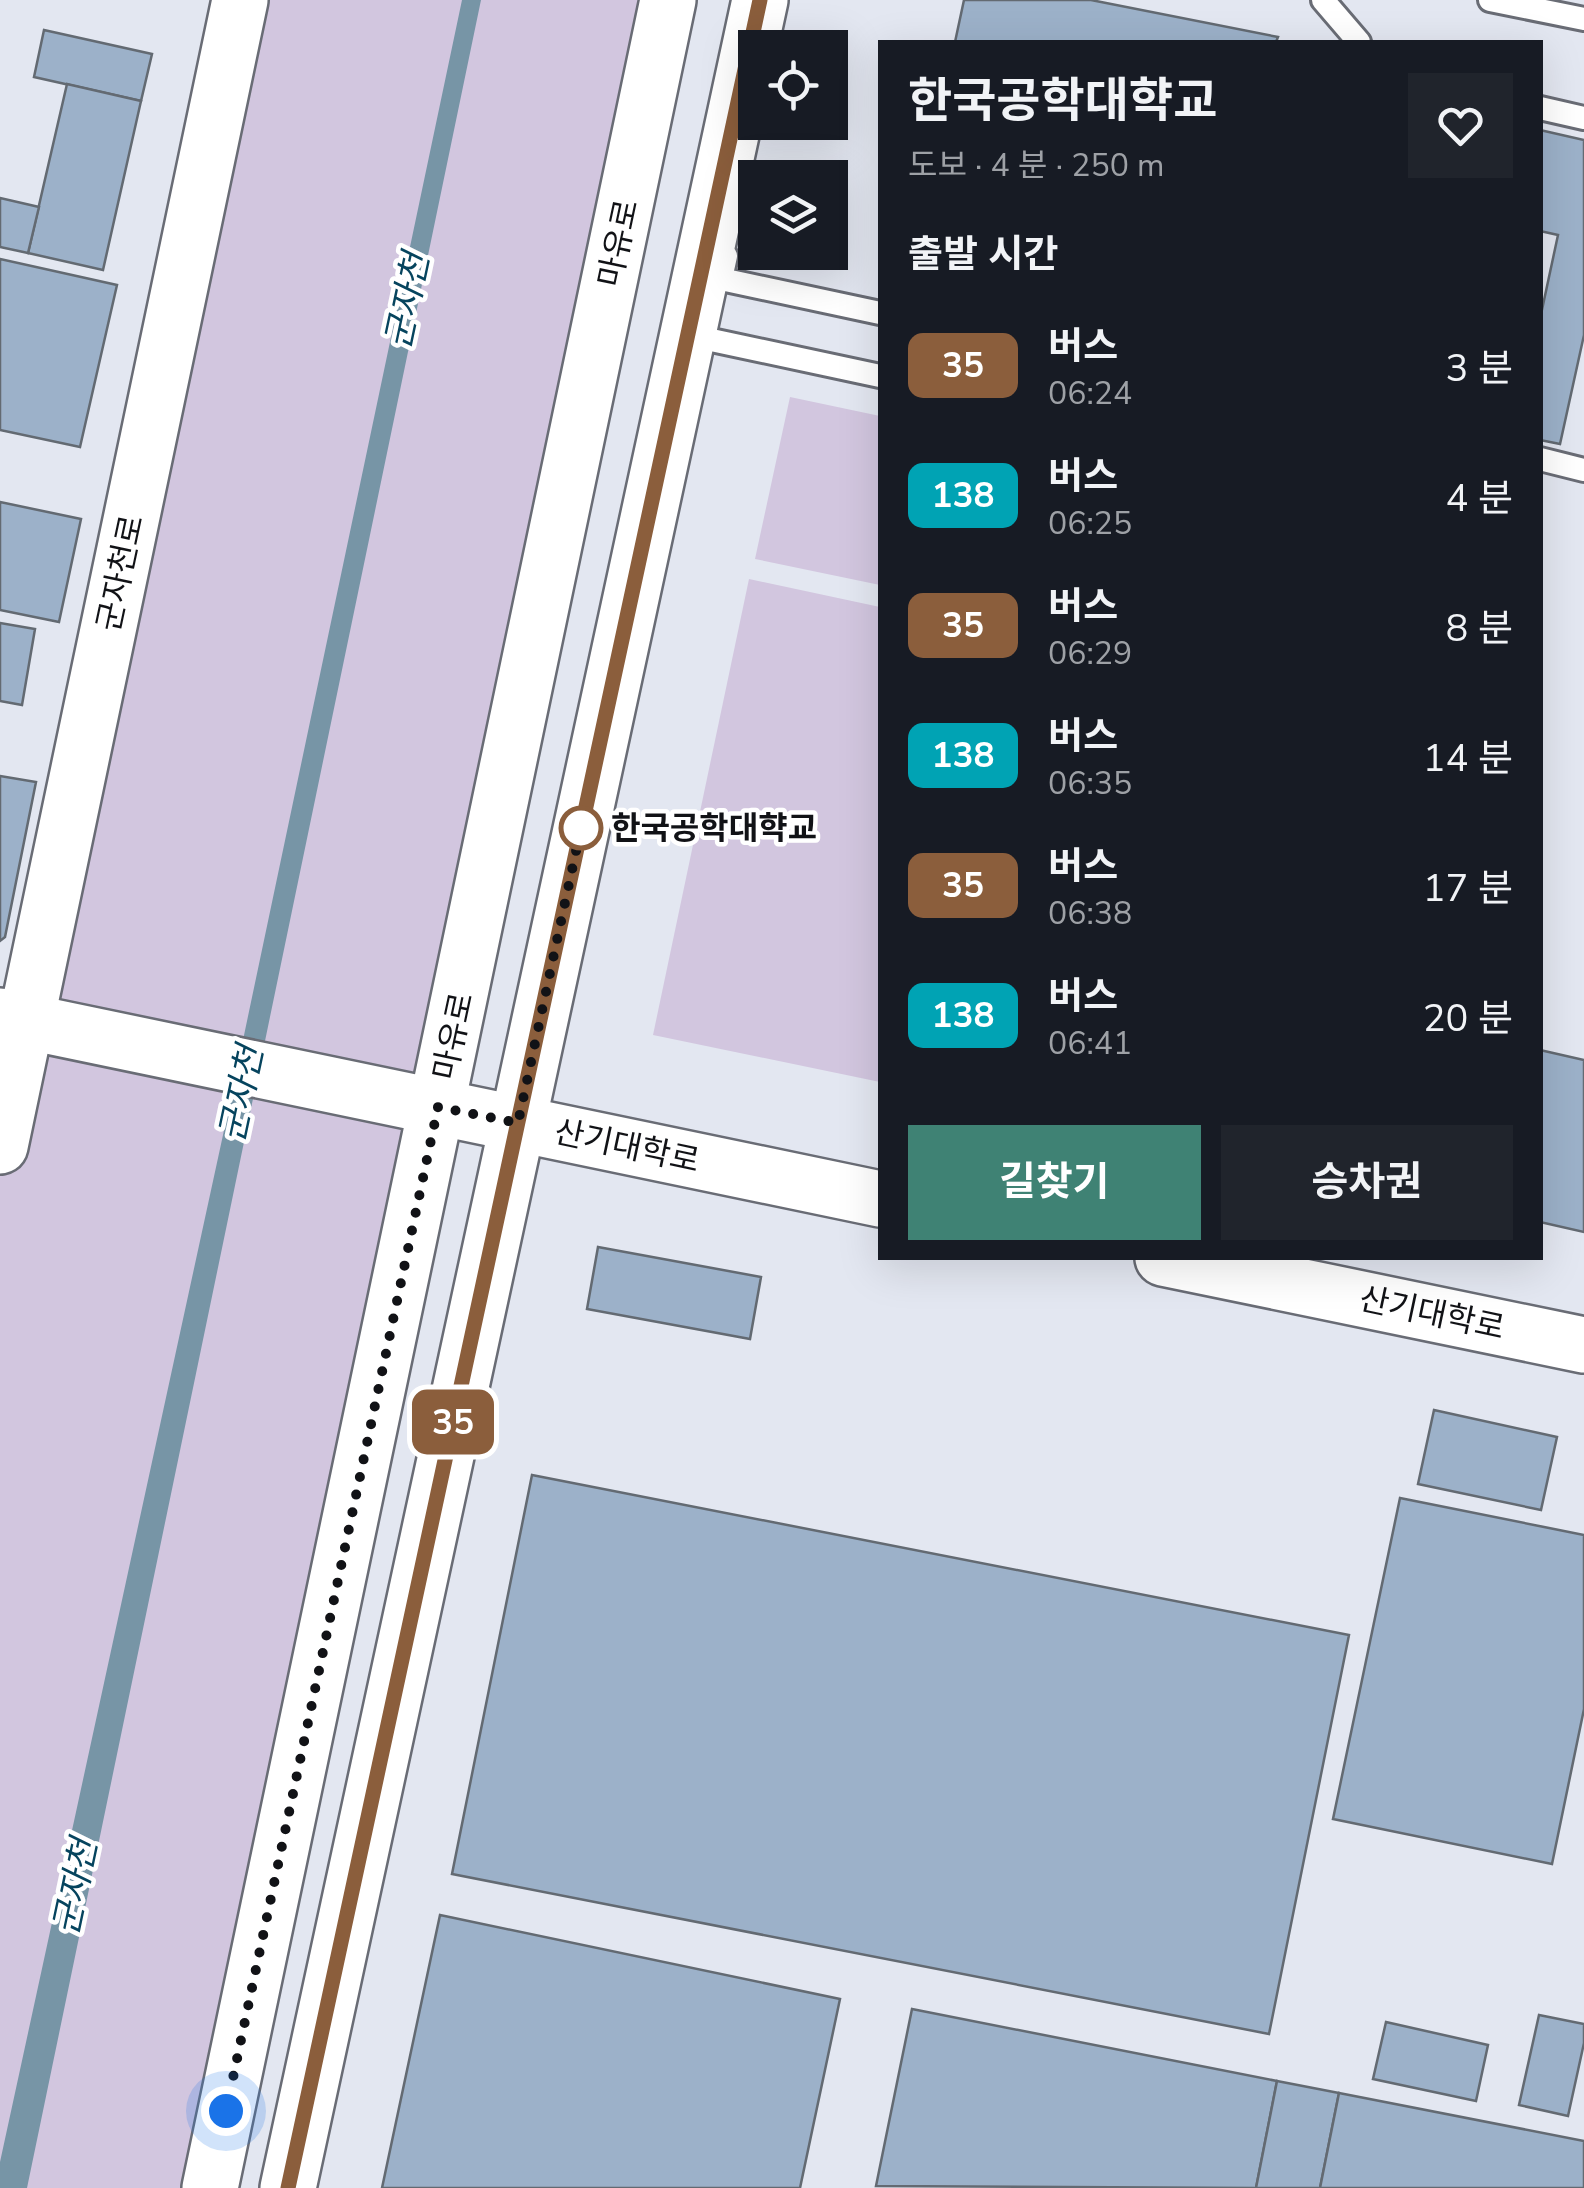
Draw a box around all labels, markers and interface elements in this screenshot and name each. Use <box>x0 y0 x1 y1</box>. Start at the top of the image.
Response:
map controls <box>738 30 848 270</box>
button: locate <box>738 30 848 140</box>
text: 한국공학대햑교 <box>908 68 1217 134</box>
button: heart <box>1408 73 1513 178</box>
text: 도보 · 4 분 · 250 m <box>908 144 1164 187</box>
button: layers <box>738 160 848 270</box>
street label: 마유로 <box>588 195 649 291</box>
text: 출발 시간 <box>908 229 1058 280</box>
water label: 군자천 <box>374 245 441 353</box>
text: 버스 <box>1048 321 1118 372</box>
text: 35 <box>942 342 984 389</box>
text: 3 분 <box>1445 343 1513 394</box>
text: 06:24 <box>1048 372 1132 415</box>
text: 버스 <box>1048 451 1118 502</box>
text: 138 <box>931 472 995 519</box>
text: 4 분 <box>1445 473 1513 524</box>
text: 06:25 <box>1048 502 1132 545</box>
street label: 군자천로 <box>87 511 154 635</box>
text: 버스 <box>1048 581 1118 632</box>
text: 35 <box>942 602 984 649</box>
text: 8 분 <box>1445 603 1513 654</box>
text: 06:29 <box>1048 632 1132 675</box>
text: 버스 <box>1048 711 1118 762</box>
text: 138 <box>931 732 995 779</box>
text: 14 분 <box>1423 733 1513 784</box>
text: 06:35 <box>1048 762 1132 805</box>
marker: 한국공학대햑교 <box>560 807 602 849</box>
place label: 한국공학대햑교 <box>611 807 817 850</box>
text: 버스 <box>1048 841 1118 892</box>
text: 35 <box>942 862 984 909</box>
text: 17 분 <box>1423 863 1513 914</box>
text: 06:38 <box>1048 892 1132 935</box>
text: 버스 <box>1048 971 1118 1022</box>
street label: 마유로 <box>423 988 484 1084</box>
text: 138 <box>931 992 995 1039</box>
text: 20 분 <box>1423 993 1513 1044</box>
text: 06:41 <box>1048 1022 1132 1065</box>
water label: 군자천 <box>208 1038 275 1146</box>
street label: 산기대학로 <box>550 1110 703 1183</box>
button: 길찾기 <box>908 1125 1201 1240</box>
button: 승차권 <box>1221 1125 1513 1240</box>
street label: 산기대학로 <box>1355 1277 1508 1350</box>
line badge: 35 <box>408 1390 498 1454</box>
text: 35 <box>432 1399 474 1446</box>
water label: 군자천 <box>42 1831 109 1939</box>
your location <box>201 2086 251 2136</box>

